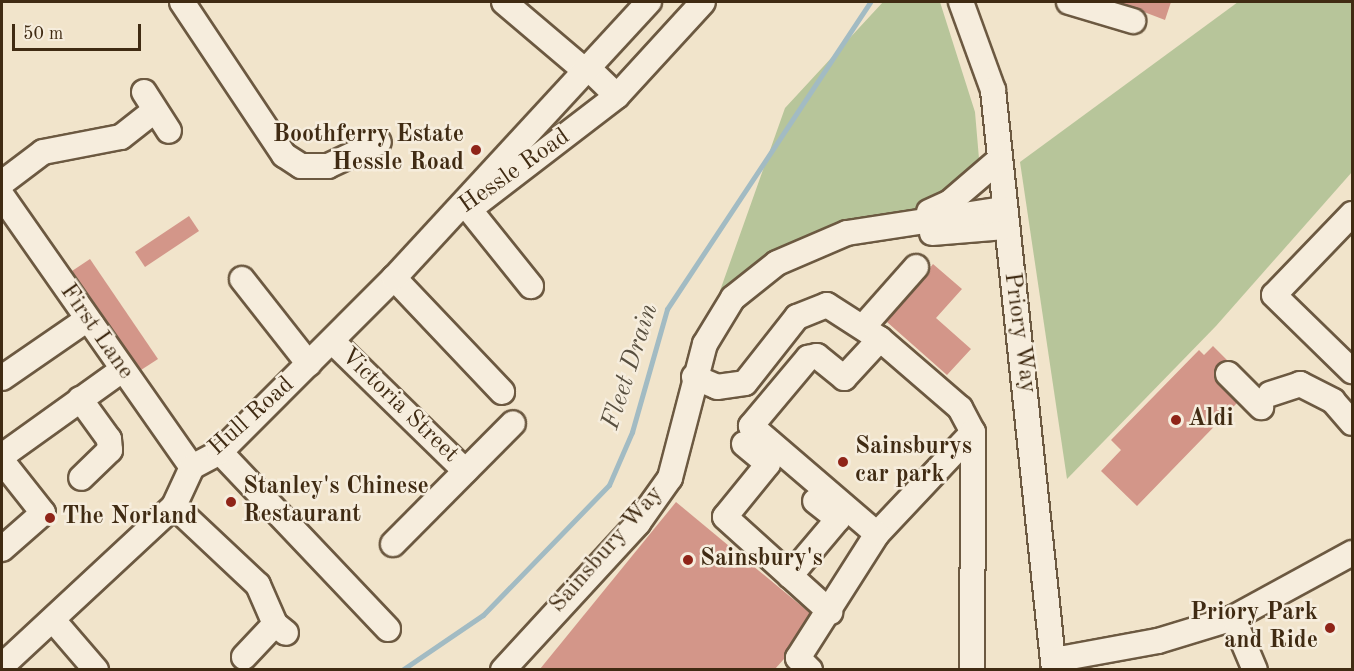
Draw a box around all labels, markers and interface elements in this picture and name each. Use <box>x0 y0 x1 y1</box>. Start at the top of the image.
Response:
scale bar <box>15 12 144 50</box>
text: 50 m <box>23 25 63 43</box>
place label: Boothferry Estate Hessle Road <box>273 122 464 178</box>
street label: Hessle Road <box>454 123 576 221</box>
marker: Boothferry Estate Hessle Road <box>469 143 483 157</box>
street label: Priory Way <box>996 271 1042 395</box>
street label: First Lane <box>53 279 139 385</box>
water label: Fleet Drain <box>596 300 666 434</box>
street label: Victoria Street <box>334 342 464 470</box>
street label: Hull Road <box>203 371 301 463</box>
place label: Aldi <box>1188 406 1234 434</box>
marker: Aldi <box>1169 413 1183 427</box>
place label: Sainsburys car park <box>855 434 972 490</box>
marker: Sainsburys car park <box>836 455 850 469</box>
place label: Stanley's Chinese Restaurant <box>243 474 429 530</box>
street label: Sainsbury Way <box>544 481 670 619</box>
marker: Stanley's Chinese Restaurant <box>224 495 238 509</box>
place label: The Norland <box>62 504 197 532</box>
marker: The Norland <box>43 511 57 525</box>
place label: Sainsbury's <box>700 546 823 574</box>
marker: Sainsbury's <box>681 553 695 567</box>
place label: Priory Park and Ride <box>1190 600 1318 656</box>
marker: Priory Park and Ride <box>1323 621 1337 635</box>

